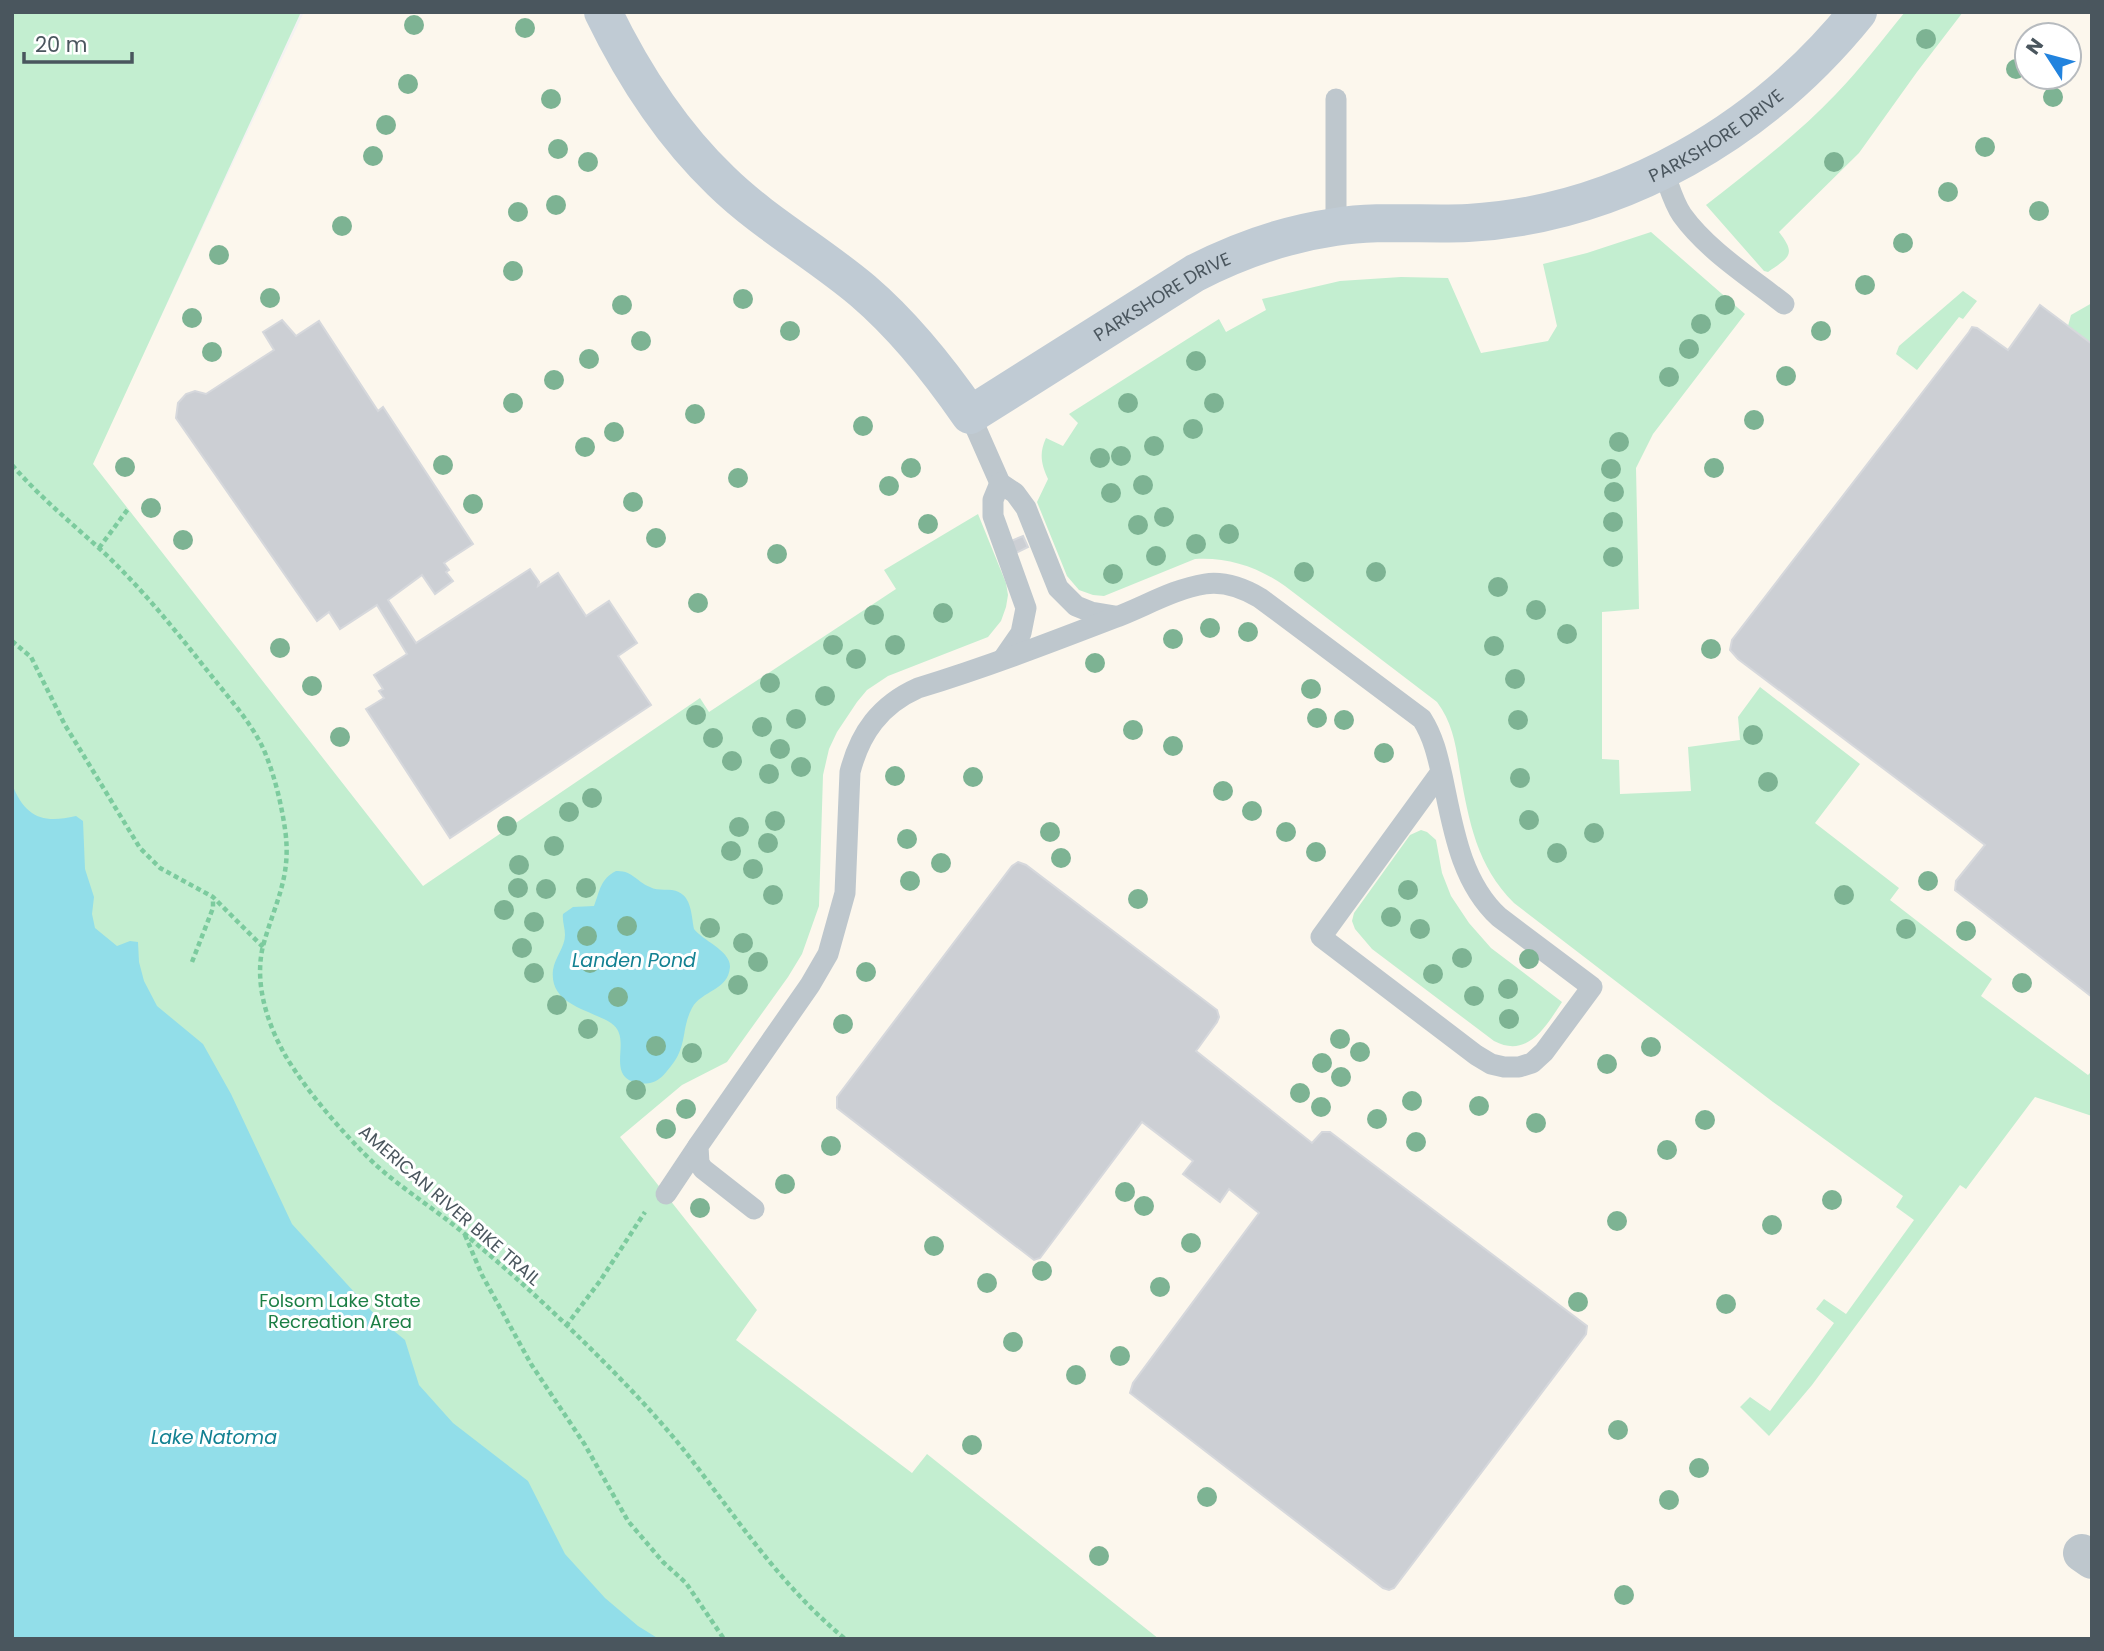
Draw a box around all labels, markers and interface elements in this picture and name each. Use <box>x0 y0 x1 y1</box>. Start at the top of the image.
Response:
scale bar <box>24 21 133 65</box>
north arrow <box>2013 21 2083 91</box>
text: 20 m <box>35 30 88 59</box>
text: N <box>2020 33 2050 60</box>
street label: PARKSHORE DRIVE <box>1644 83 1788 188</box>
street label: PARKSHORE DRIVE <box>1088 246 1234 347</box>
water label: Landen Pond <box>572 947 696 974</box>
street label: AMERICAN RIVER BIKE TRAIL <box>354 1119 546 1291</box>
park label: Folsom Lake State Recreation Area <box>259 1288 421 1334</box>
water label: Lake Natoma <box>151 1424 277 1451</box>

